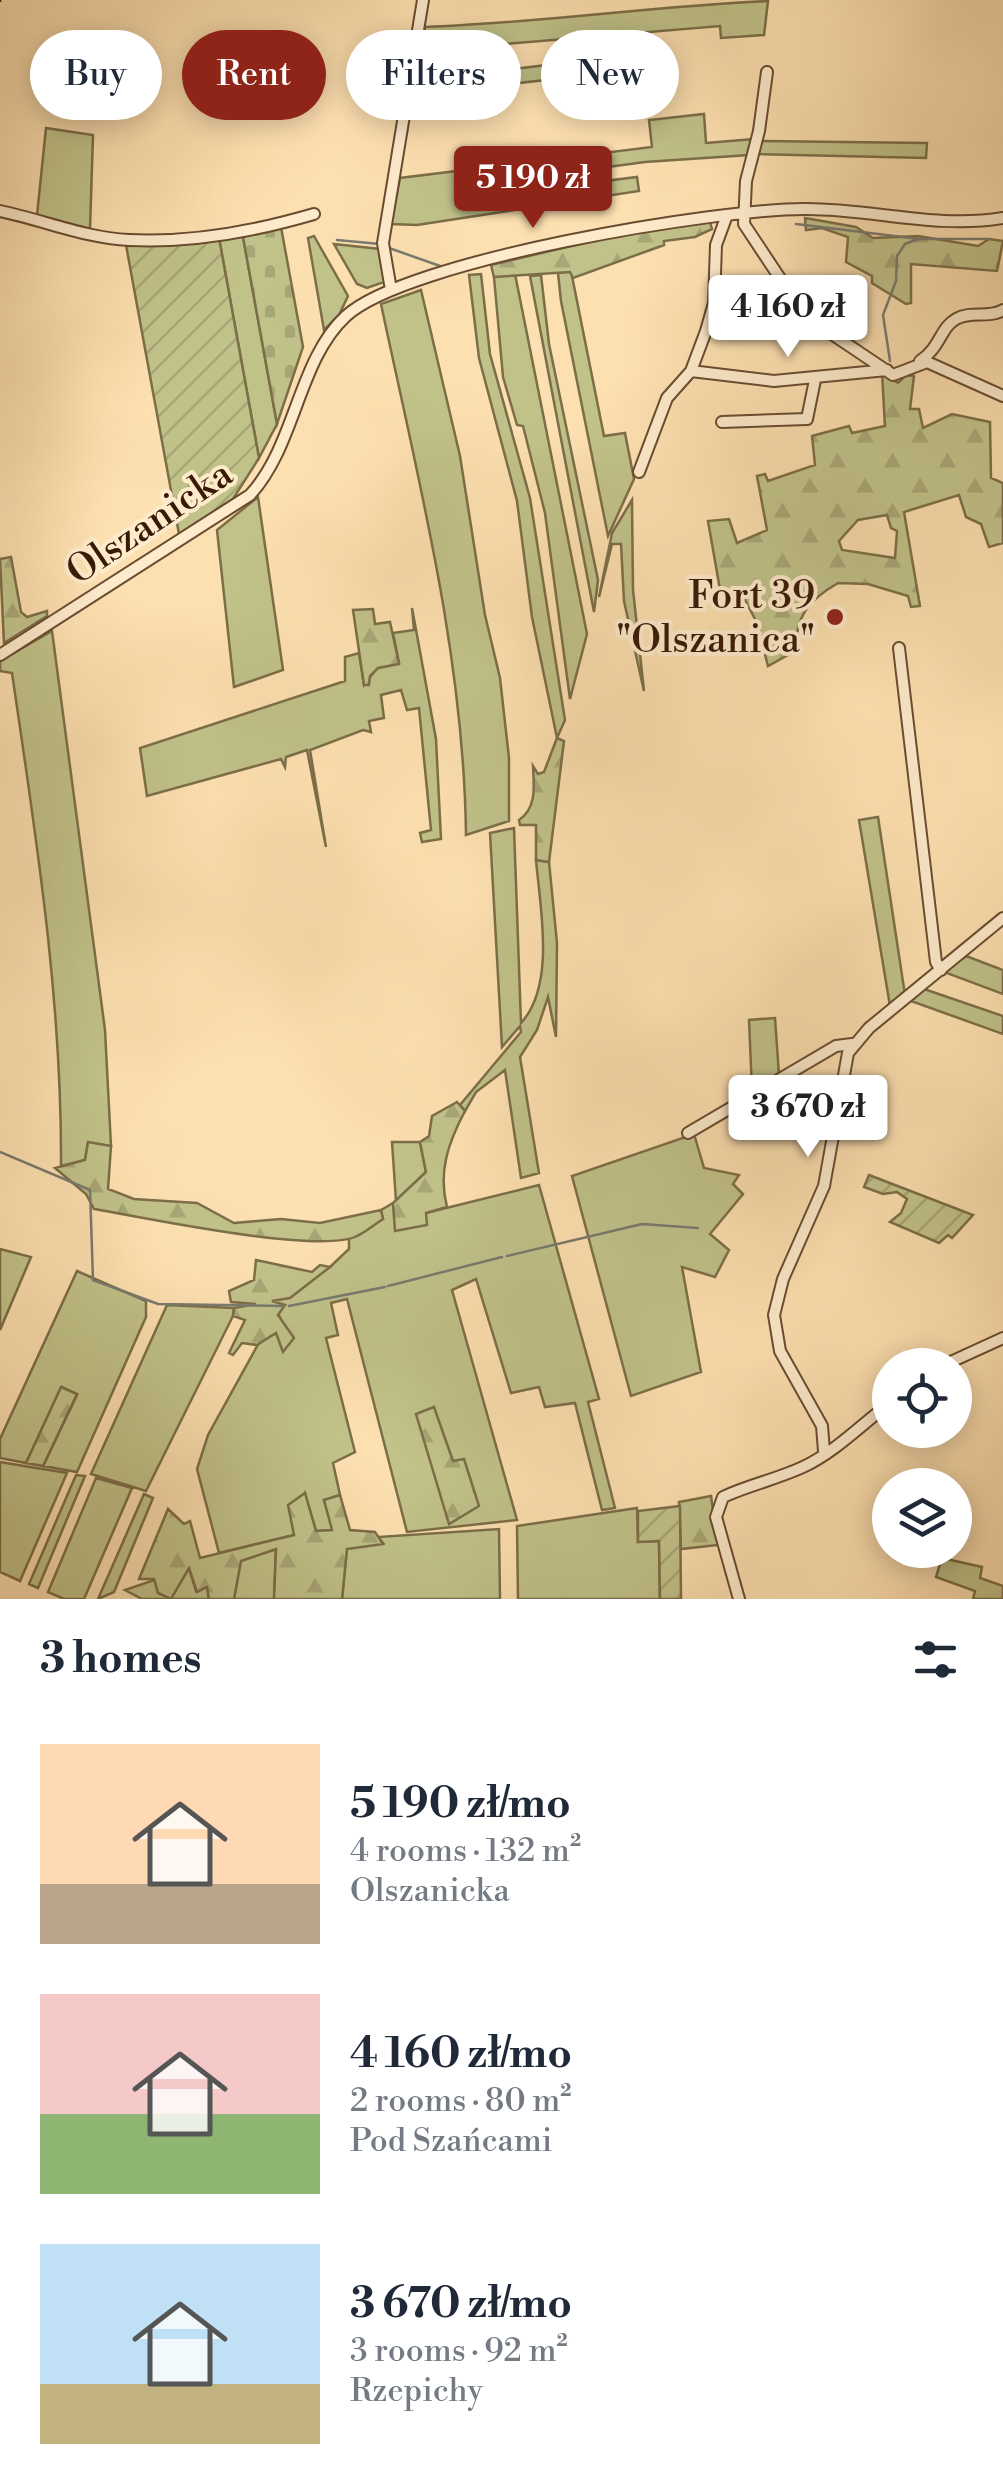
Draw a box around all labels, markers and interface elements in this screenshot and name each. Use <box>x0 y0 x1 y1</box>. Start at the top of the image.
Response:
chip: Buy <box>30 30 162 120</box>
chip: Rent <box>182 30 326 120</box>
chip: Filters <box>346 30 521 120</box>
chip: New <box>541 30 679 120</box>
pin: 5 190 zł <box>430 146 636 231</box>
text: 5 190 zł <box>476 158 590 198</box>
pin: 4 160 zł <box>685 275 891 360</box>
text: 4 160 zł <box>730 287 846 327</box>
street label: Olszanicka <box>58 450 242 596</box>
place label: Fort 39 "Olszanica" <box>616 573 815 664</box>
marker: Fort 39 "Olszanica" <box>824 606 846 628</box>
pin: 3 670 zł <box>705 1075 911 1160</box>
text: 3 670 zł <box>750 1087 866 1127</box>
map controls <box>872 1348 972 1568</box>
button: locate <box>872 1348 972 1448</box>
button: layers <box>872 1468 972 1568</box>
icon: filters <box>908 1632 963 1687</box>
text: 3 homes <box>40 1633 202 1686</box>
text: 5 190 zł/mo <box>350 1778 571 1831</box>
icon: home <box>120 1784 240 1904</box>
text: 4 rooms · 132 m² <box>350 1831 581 1871</box>
text: Olszanicka <box>350 1871 510 1911</box>
text: 4 160 zł/mo <box>350 2028 572 2081</box>
icon: home <box>120 2034 240 2154</box>
text: 2 rooms · 80 m² <box>350 2081 571 2121</box>
text: Pod Szańcami <box>350 2121 552 2161</box>
text: 3 670 zł/mo <box>350 2278 572 2331</box>
icon: home <box>120 2284 240 2404</box>
text: 3 rooms · 92 m² <box>350 2331 568 2371</box>
text: Rzepichy <box>350 2371 483 2411</box>

